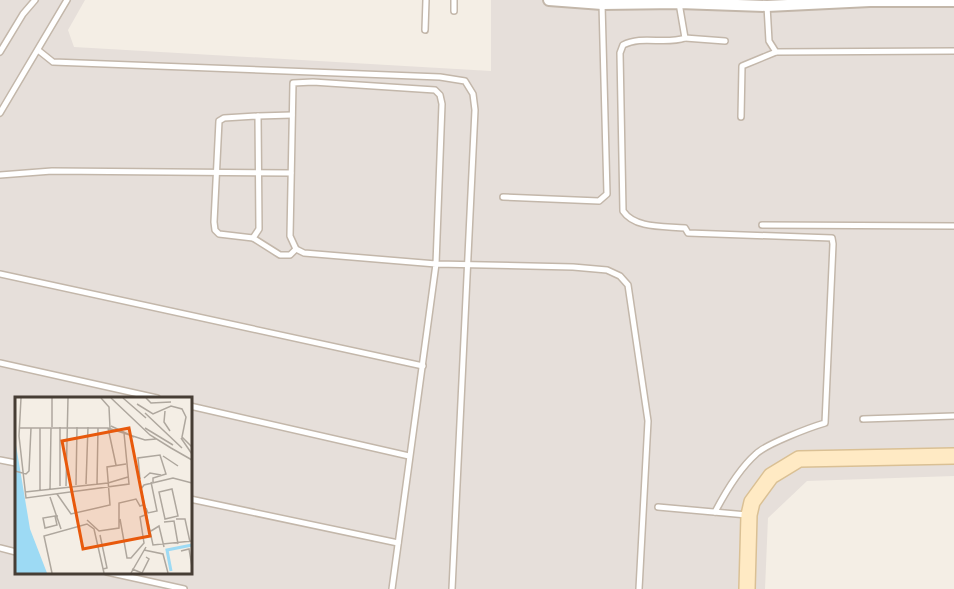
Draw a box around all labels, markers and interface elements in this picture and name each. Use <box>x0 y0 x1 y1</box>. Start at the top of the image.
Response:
inset map <box>15 397 192 574</box>

